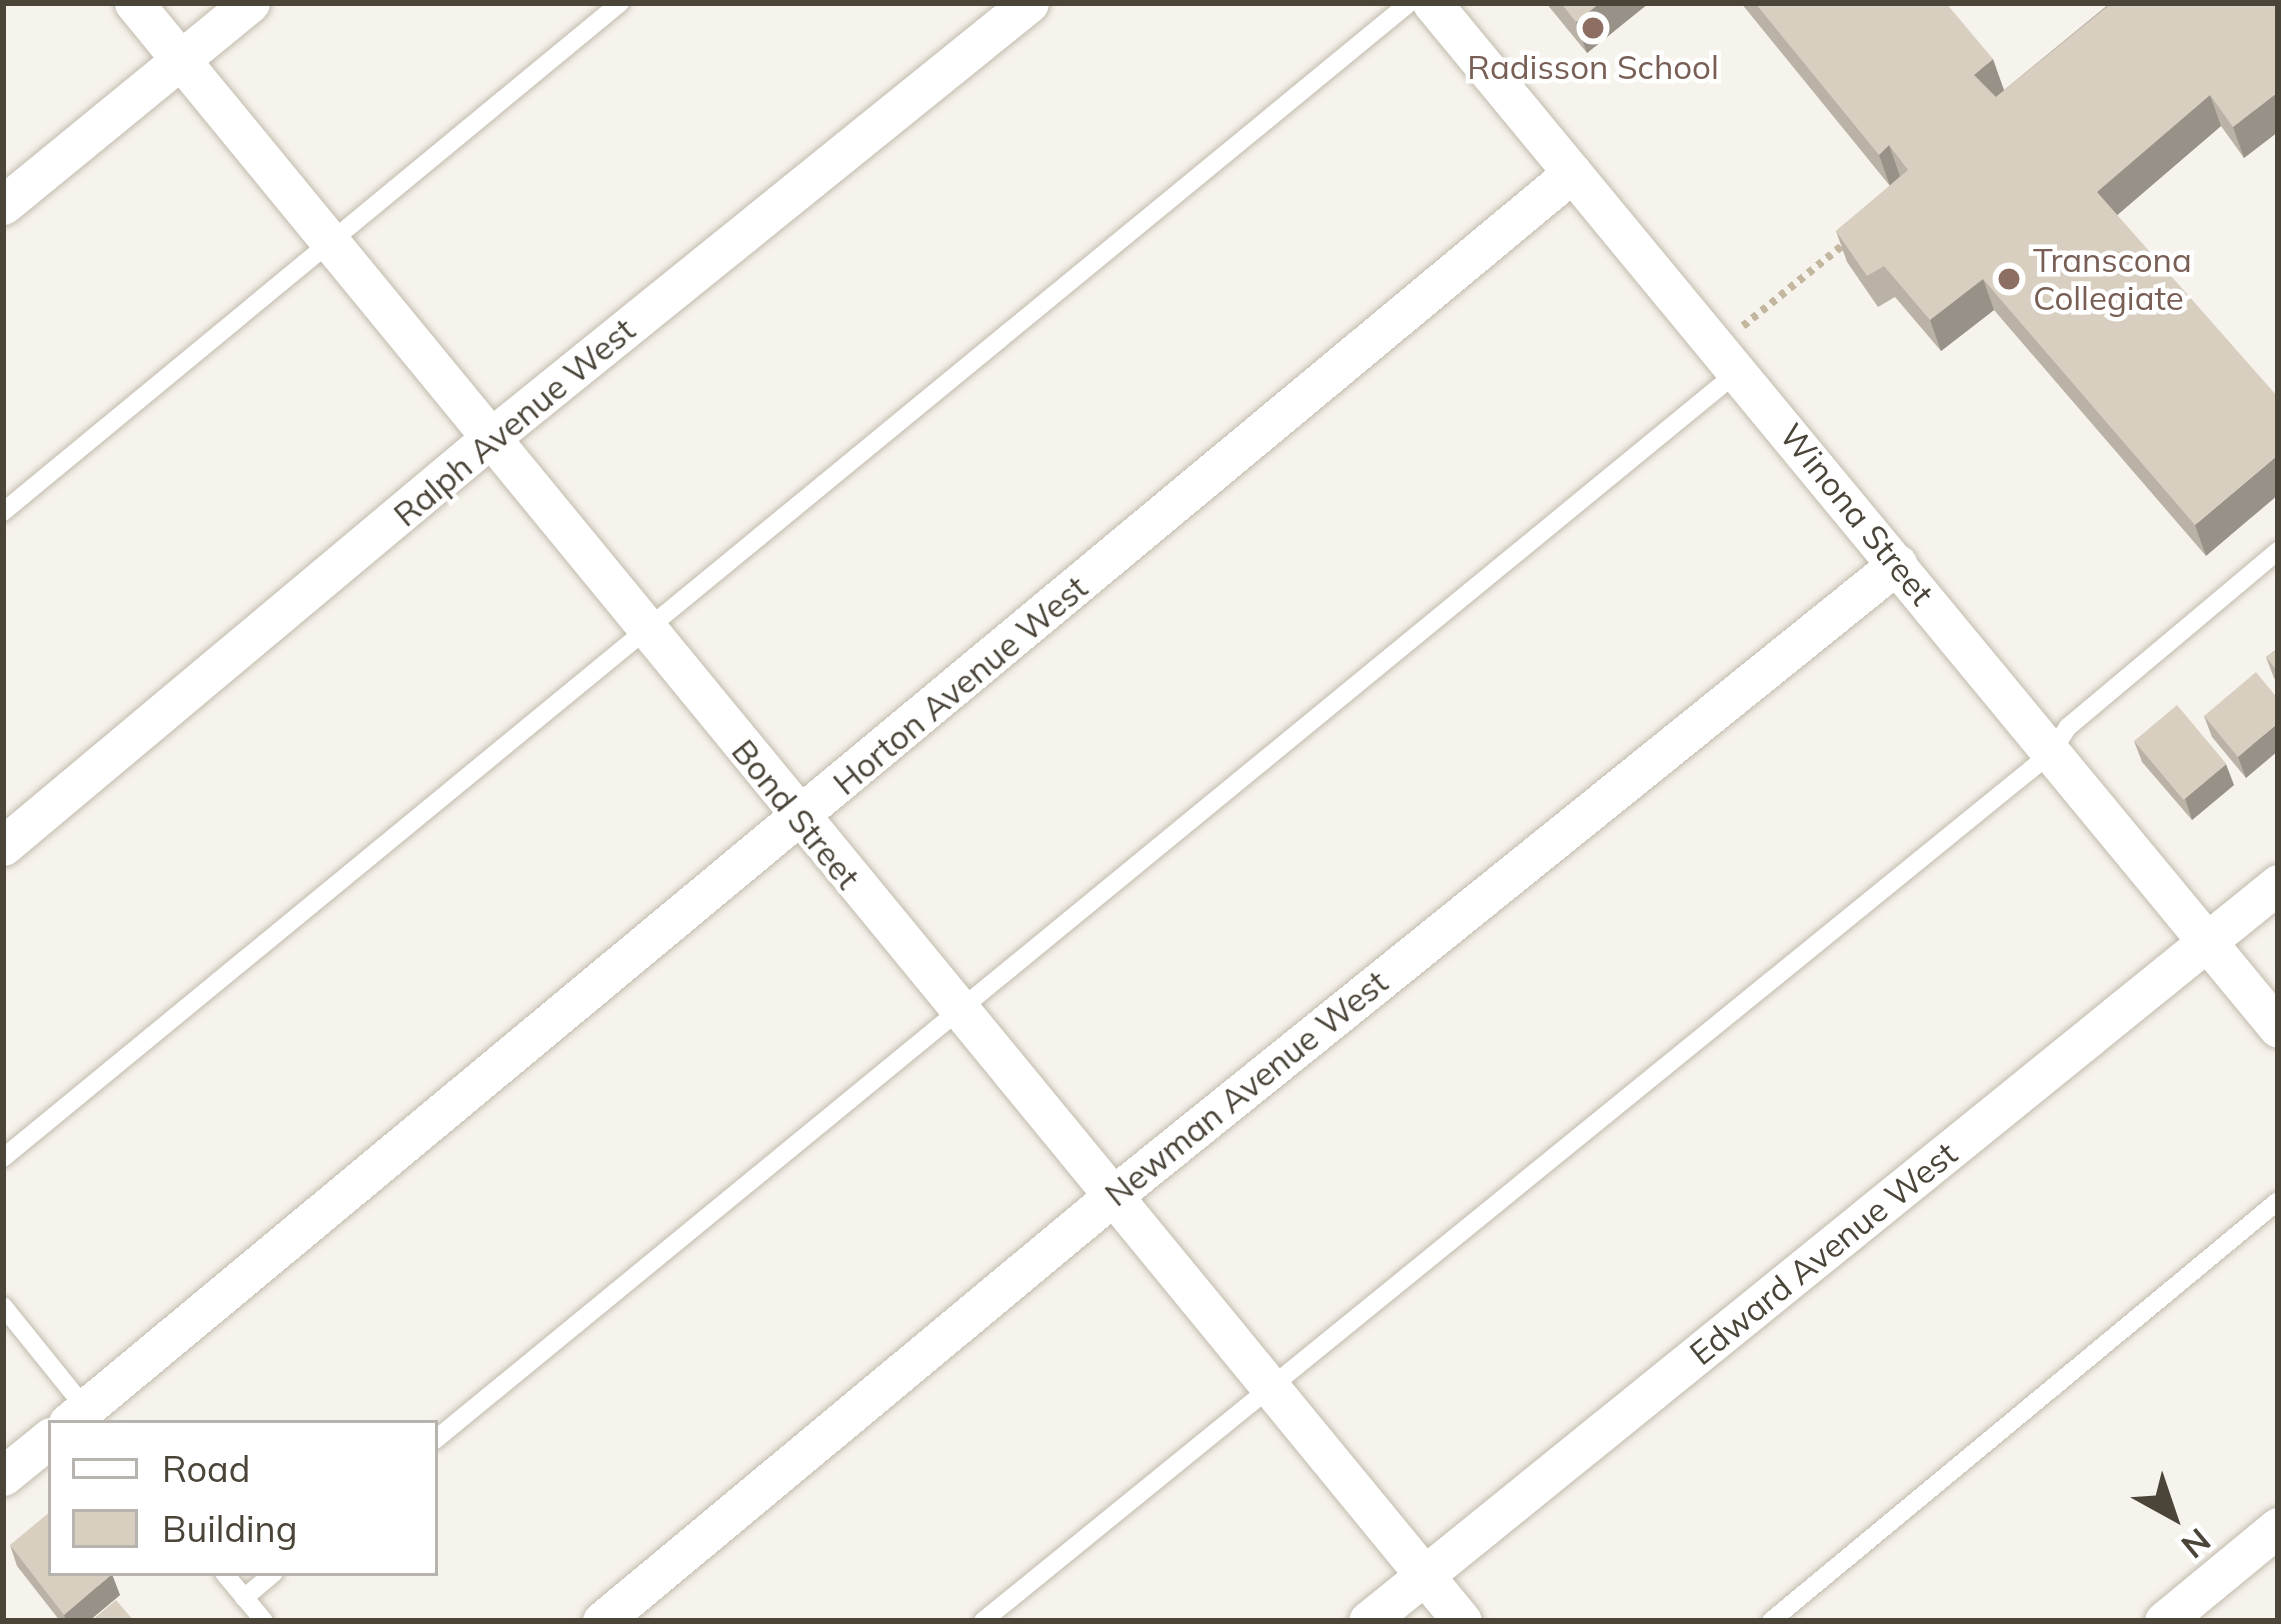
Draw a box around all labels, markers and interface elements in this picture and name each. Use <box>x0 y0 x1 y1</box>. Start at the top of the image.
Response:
marker: Radisson School <box>1580 15 1606 41</box>
place label: Radisson School <box>1467 47 1719 87</box>
place label: Transcona Collegiate <box>2033 240 2192 318</box>
marker: Transcona Collegiate <box>1996 266 2022 292</box>
street label: Ralph Avenue West <box>386 310 642 534</box>
street label: Winona Street <box>1772 415 1942 613</box>
street label: Horton Avenue West <box>825 567 1095 803</box>
street label: Bond Street <box>724 731 868 897</box>
street label: Newman Avenue West <box>1097 962 1395 1214</box>
street label: Edward Avenue West <box>1682 1133 1964 1373</box>
legend <box>48 1420 438 1576</box>
text: Road <box>162 1446 250 1491</box>
north arrow <box>2113 1456 2233 1576</box>
text: Building <box>162 1506 297 1551</box>
text: N <box>2174 1520 2219 1568</box>

